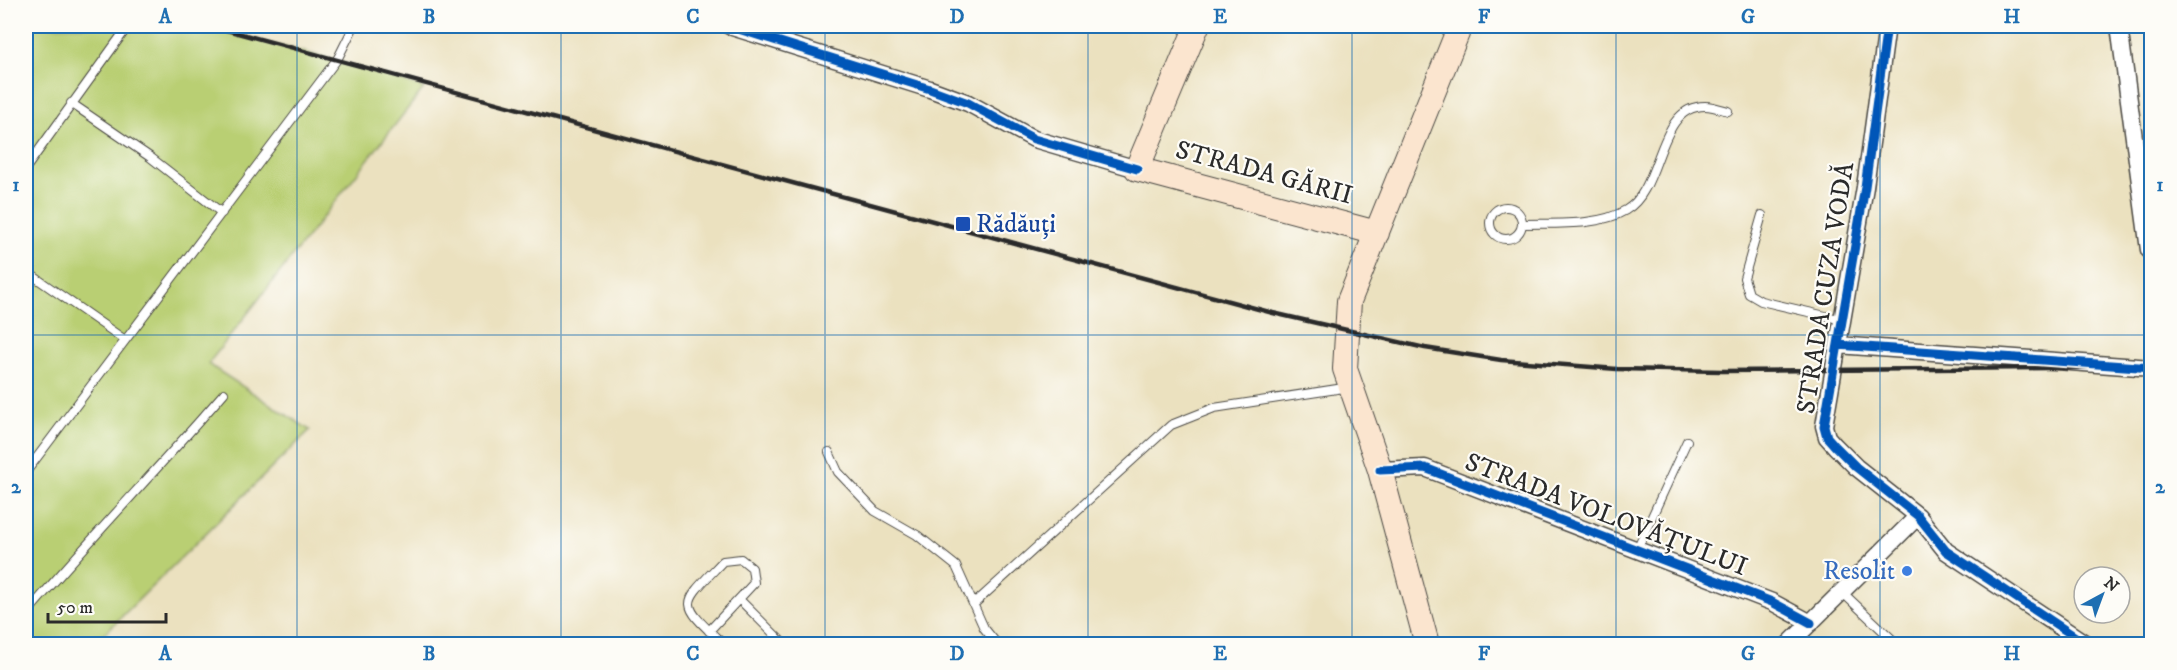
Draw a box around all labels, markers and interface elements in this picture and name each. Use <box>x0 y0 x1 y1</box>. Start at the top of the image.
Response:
text: A <box>158 5 173 30</box>
text: B <box>423 5 435 30</box>
text: C <box>686 5 700 30</box>
text: D <box>950 5 965 30</box>
text: E <box>1213 5 1227 30</box>
text: F <box>1478 5 1491 30</box>
text: G <box>1741 5 1755 30</box>
text: H <box>2004 5 2021 30</box>
street label: STRADA GĂRII <box>1172 133 1356 212</box>
street label: STRADA CUZA VODĂ <box>1789 159 1862 416</box>
text: 1 <box>12 173 20 198</box>
text: 1 <box>2156 173 2164 198</box>
place label: Rădăuți <box>976 208 1056 241</box>
marker: Rădăuți <box>954 215 972 233</box>
street label: STRADA VOLOVĂȚULUI <box>1460 445 1752 584</box>
text: 2 <box>11 475 22 500</box>
text: 2 <box>2155 475 2166 500</box>
place label: Resolit <box>1823 555 1895 588</box>
marker: Resolit <box>1900 564 1914 578</box>
north arrow <box>2072 565 2132 625</box>
text: N <box>2100 573 2123 596</box>
scale bar <box>48 586 166 624</box>
text: 50 m <box>57 597 93 619</box>
text: A <box>158 642 173 667</box>
text: B <box>423 642 435 667</box>
text: C <box>686 642 700 667</box>
text: D <box>950 642 965 667</box>
text: E <box>1213 642 1227 667</box>
text: F <box>1478 642 1491 667</box>
text: G <box>1741 642 1755 667</box>
text: H <box>2004 642 2021 667</box>

